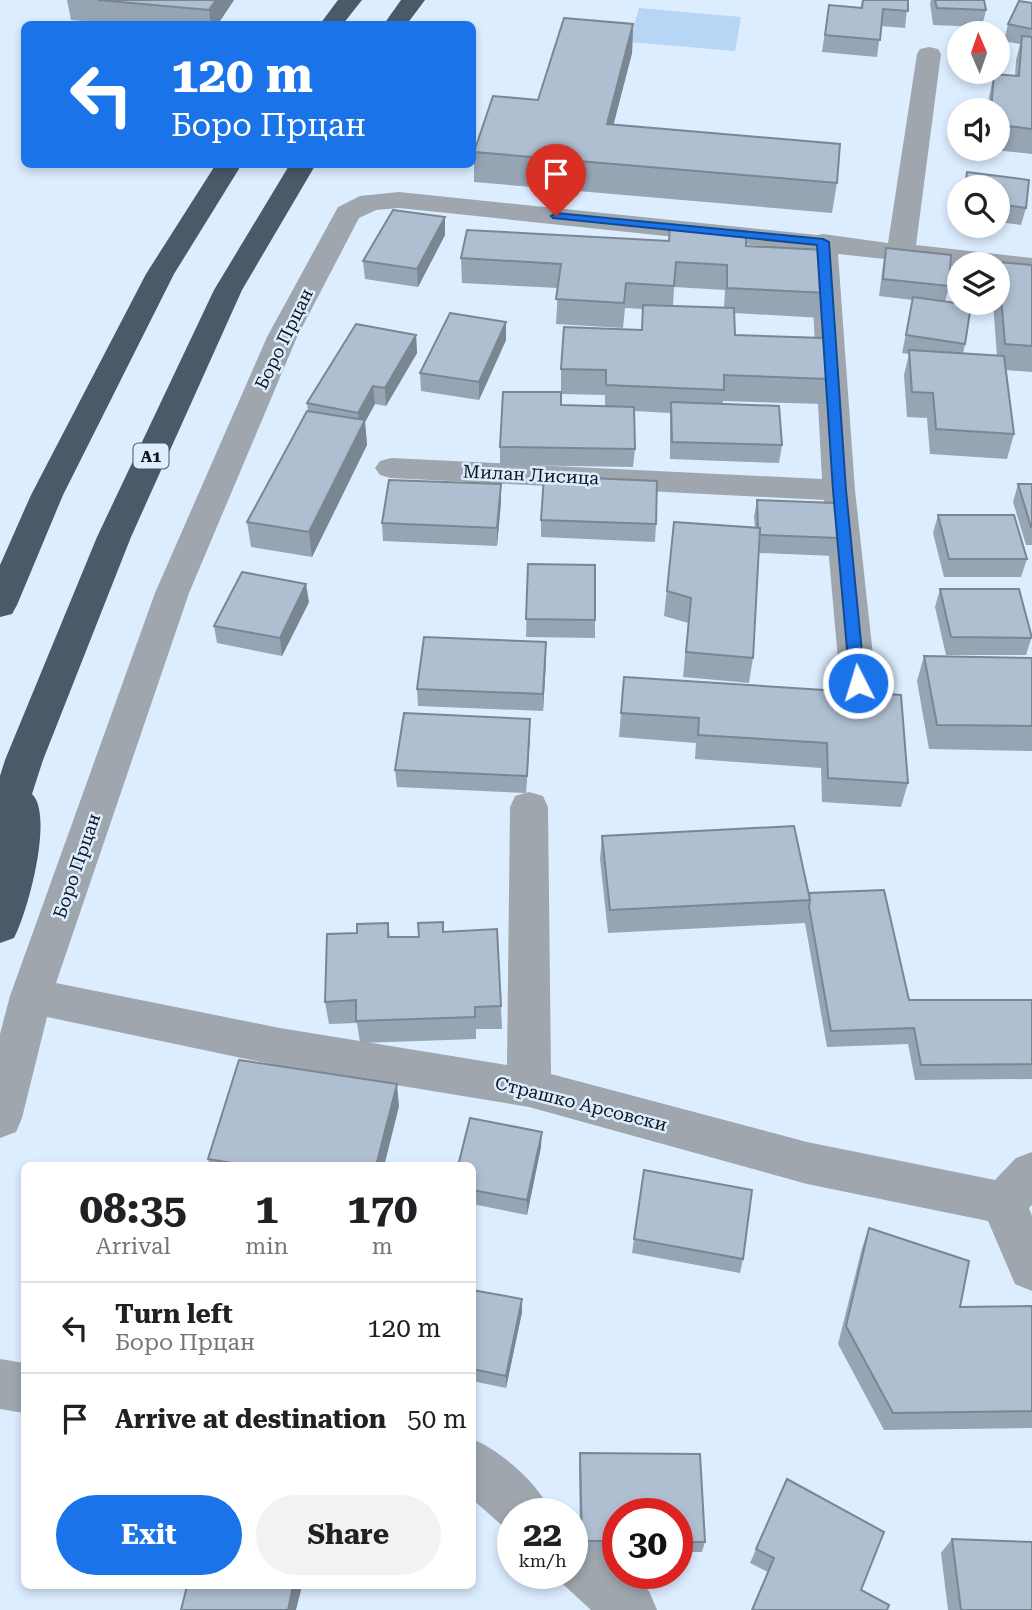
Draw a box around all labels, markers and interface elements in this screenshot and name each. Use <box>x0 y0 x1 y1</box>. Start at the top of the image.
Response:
north arrow <box>947 21 1010 84</box>
map controls <box>947 21 1010 315</box>
text: 120 m <box>171 47 313 104</box>
icon: left <box>56 49 147 140</box>
button: sound <box>947 98 1010 161</box>
text: Боро Прцан <box>171 106 366 144</box>
pin <box>526 144 586 216</box>
icon: arrive <box>537 155 575 193</box>
button: search <box>947 175 1010 238</box>
button: layers <box>947 252 1010 315</box>
street label: Боро Прцан <box>250 285 317 393</box>
road number: A1 <box>134 444 168 468</box>
street label: Милан Лисица <box>462 460 600 489</box>
position arrow <box>821 646 895 720</box>
street label: Боро Прцан <box>49 810 104 921</box>
street label: Страшко Арсовски <box>493 1072 669 1135</box>
text: 08:35 <box>80 1184 187 1233</box>
text: 1 <box>255 1184 279 1233</box>
text: 170 <box>347 1184 417 1233</box>
text: Arrival <box>96 1233 170 1260</box>
text: min <box>245 1233 288 1260</box>
text: m <box>372 1233 393 1260</box>
text: Turn left <box>115 1299 233 1329</box>
icon: left <box>56 1309 94 1347</box>
text: 120 m <box>367 1313 441 1343</box>
text: Боро Прцан <box>115 1329 255 1356</box>
icon: arrive <box>56 1400 94 1438</box>
text: Arrive at destination <box>115 1404 386 1434</box>
text: 50 m <box>407 1404 467 1434</box>
button: Exit <box>56 1495 242 1575</box>
button: Share <box>256 1495 441 1575</box>
speed limit sign: 30 <box>602 1498 693 1589</box>
text: 22 <box>523 1514 562 1555</box>
text: km/h <box>518 1550 567 1571</box>

